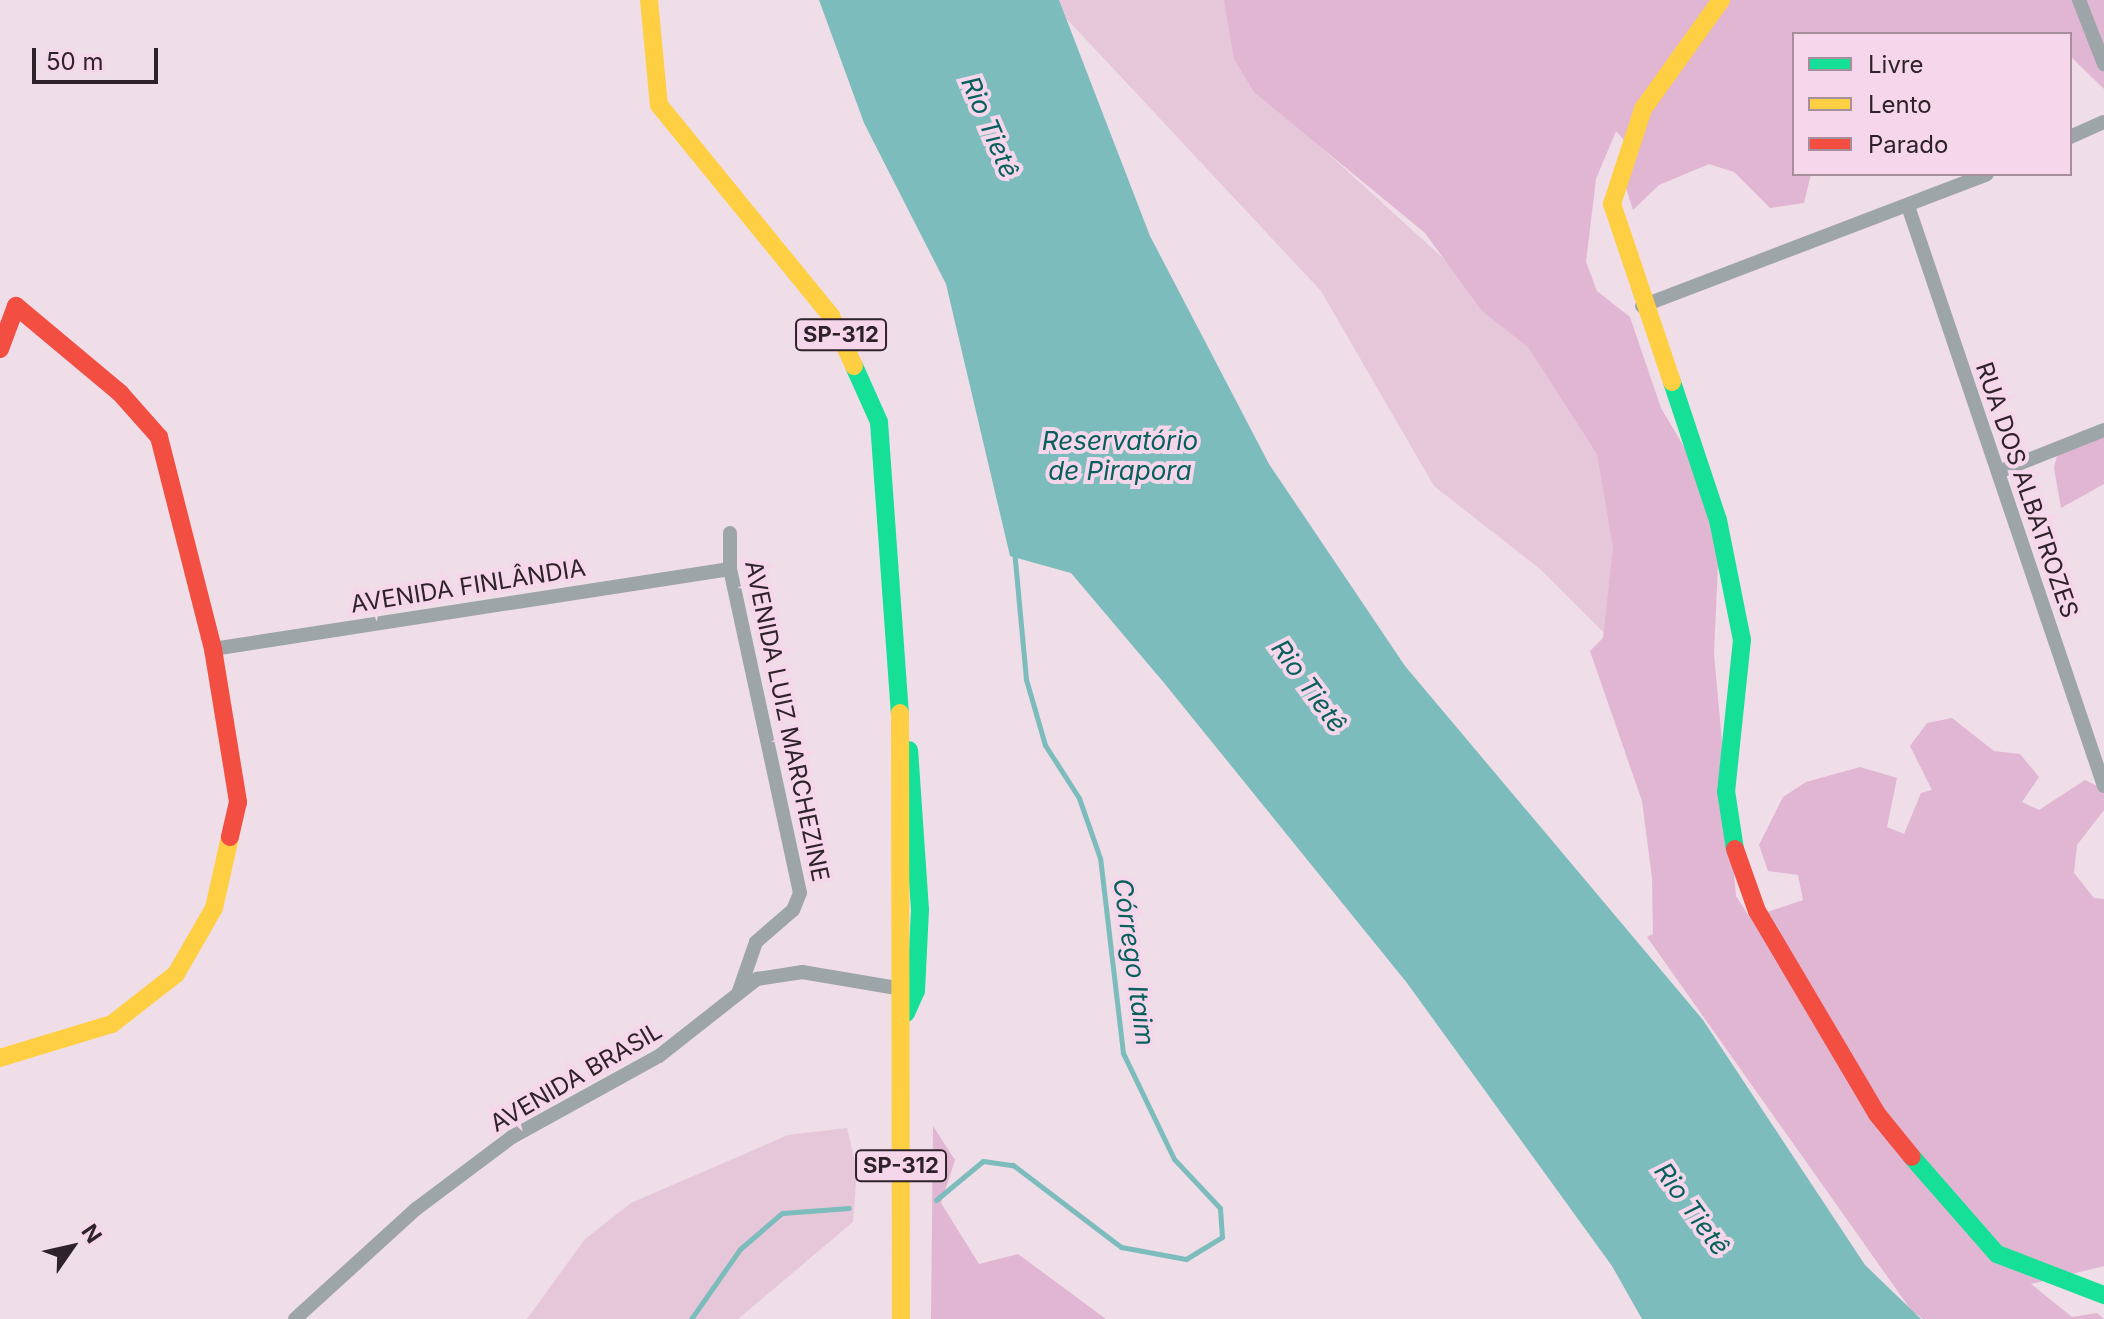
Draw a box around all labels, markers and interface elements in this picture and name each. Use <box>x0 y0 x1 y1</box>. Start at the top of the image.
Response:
scale bar <box>36 32 162 82</box>
legend <box>1792 32 2072 176</box>
text: 50 m <box>46 47 104 76</box>
text: Livre <box>1868 50 1924 79</box>
water label: Rio Tietê <box>955 72 1025 182</box>
text: Lento <box>1868 90 1932 119</box>
text: Parado <box>1868 130 1948 159</box>
road number: SP-312 <box>795 317 887 353</box>
street label: RUA DOS ALBATROZES <box>1970 358 2084 622</box>
water label: Reservatório de Pirapora <box>1042 425 1198 486</box>
street label: AVENIDA FINLÂNDIA <box>348 553 588 619</box>
street label: AVENIDA LUIZ MARCHEZINE <box>739 558 835 884</box>
water label: Rio Tietê <box>1265 633 1353 739</box>
water label: Córrego Itaim <box>1107 876 1161 1048</box>
street label: AVENIDA BRASIL <box>485 1016 667 1138</box>
road number: SP-312 <box>855 1148 947 1184</box>
water label: Rio Tietê <box>1648 1156 1736 1262</box>
north arrow <box>32 1207 112 1287</box>
text: N <box>76 1219 107 1248</box>

